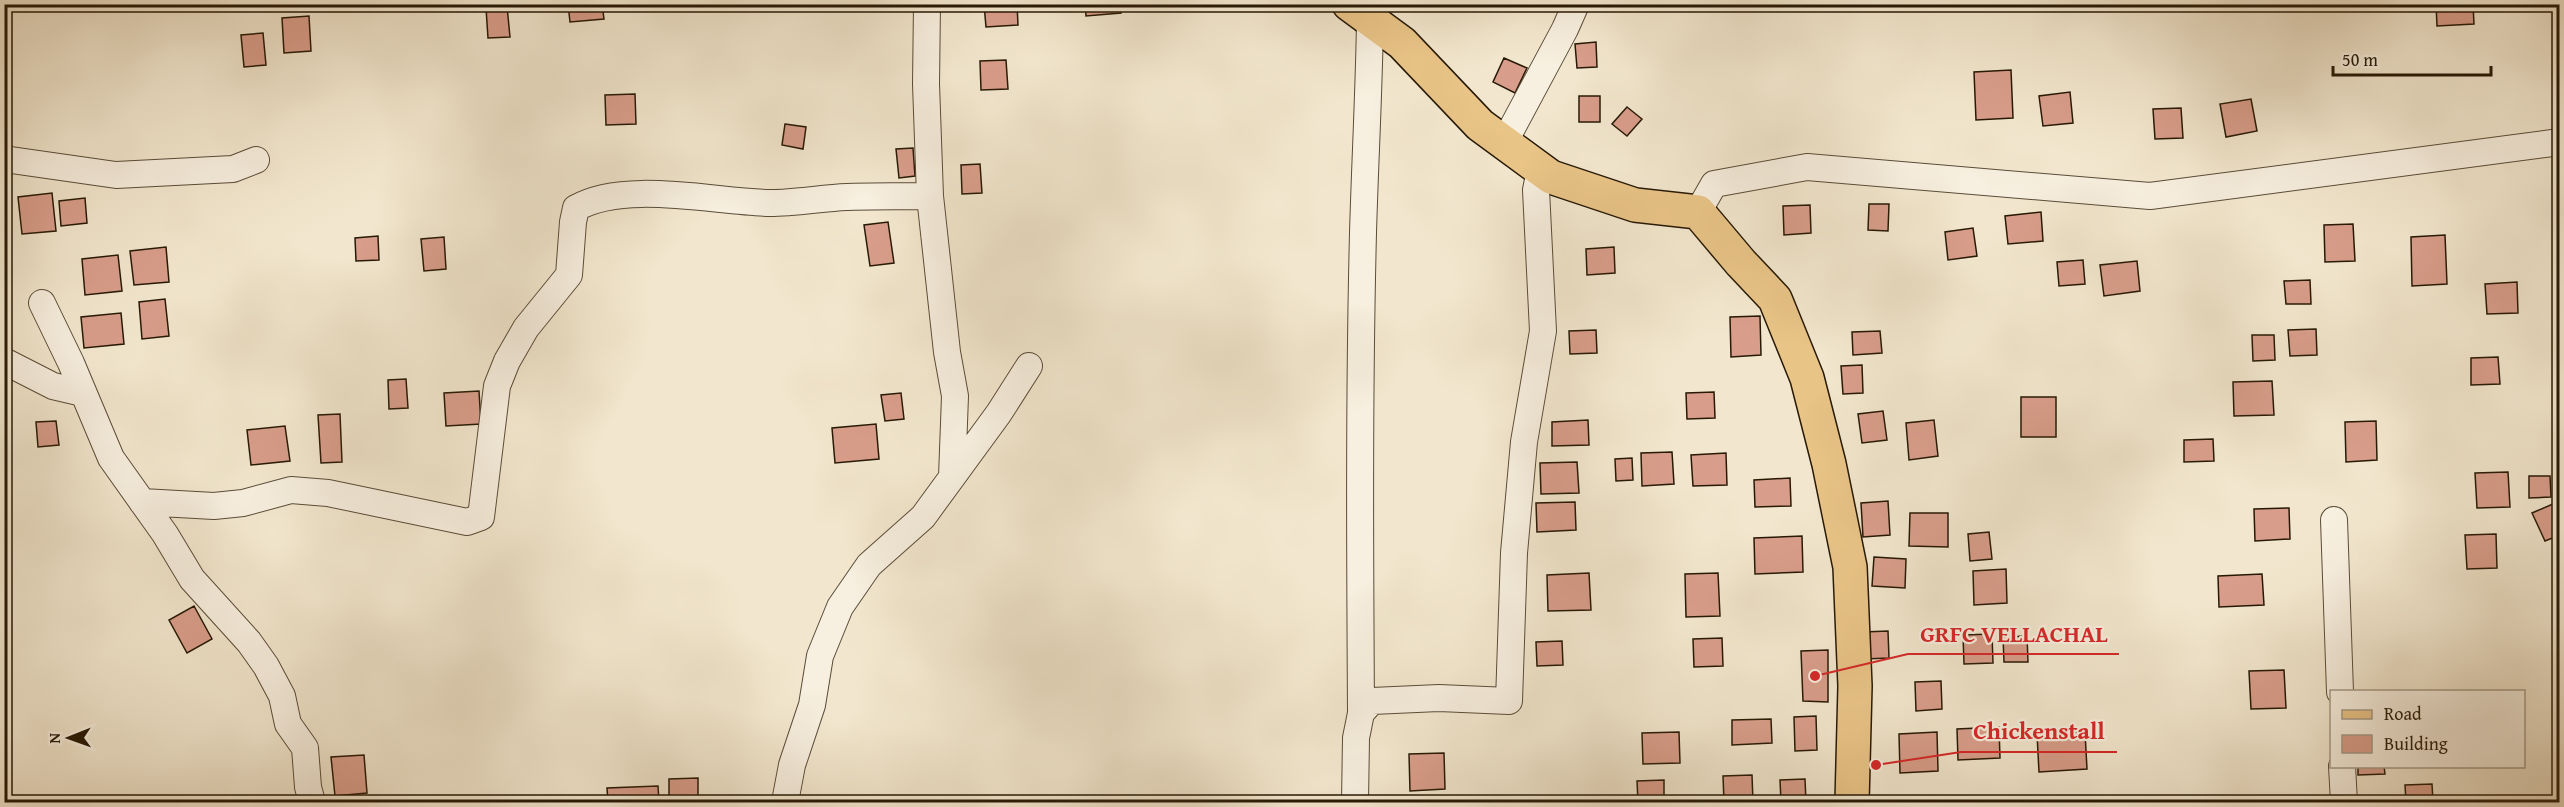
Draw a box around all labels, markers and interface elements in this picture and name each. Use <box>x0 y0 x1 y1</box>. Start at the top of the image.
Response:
scale bar <box>2333 39 2490 77</box>
text: 50 m <box>2342 46 2378 73</box>
callout: GRFC VELLACHAL <box>1908 612 2119 654</box>
text: GRFC VELLACHAL <box>1920 616 2108 651</box>
legend <box>2330 690 2525 768</box>
text: Road <box>2384 700 2422 727</box>
north arrow <box>39 708 99 768</box>
callout: Chickenstall <box>1961 710 2117 752</box>
text: Chickenstall <box>1973 713 2105 748</box>
text: Building <box>2384 730 2448 757</box>
text: N <box>42 732 66 744</box>

